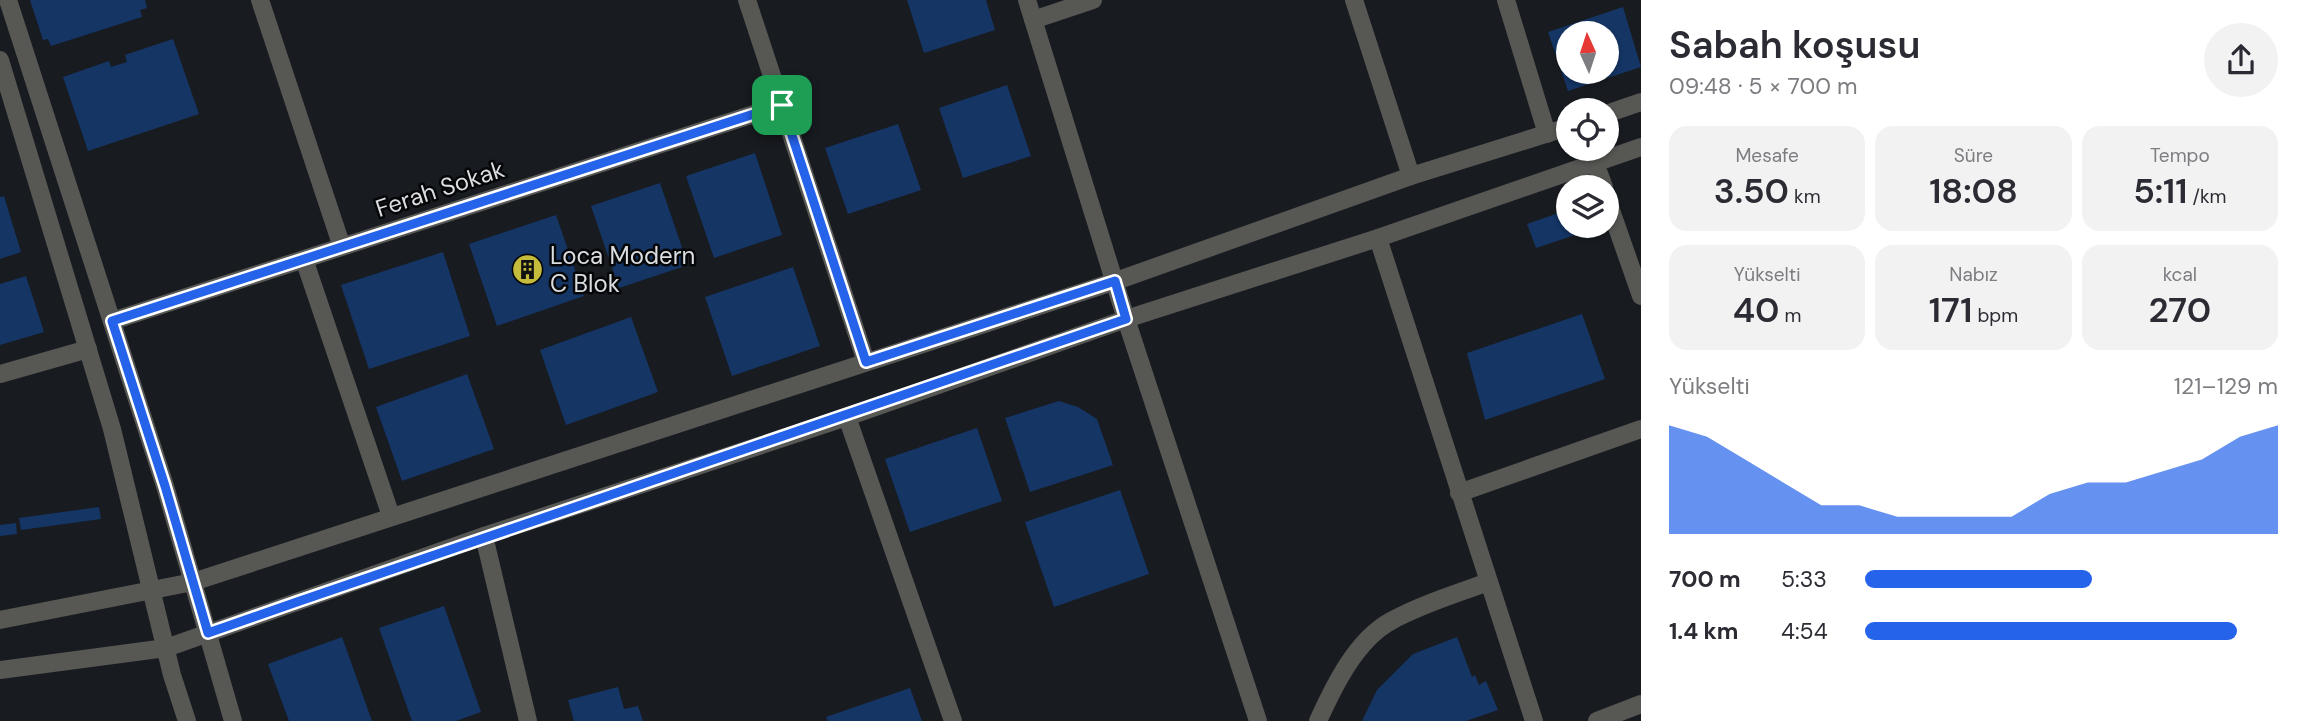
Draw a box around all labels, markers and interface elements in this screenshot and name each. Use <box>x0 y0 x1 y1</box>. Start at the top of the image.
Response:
text: Sabah koşusu <box>1669 20 1920 70</box>
north arrow <box>1556 21 1619 84</box>
map controls <box>1556 21 1619 238</box>
button: share <box>2204 23 2278 97</box>
text: 09:48 · 5 × 700 m <box>1669 71 1858 101</box>
pin <box>752 75 812 135</box>
icon: arrive <box>763 86 801 124</box>
button: locate <box>1556 98 1619 161</box>
text: Mesafe <box>1735 143 1799 168</box>
text: Süre <box>1954 143 1993 168</box>
text: Tempo <box>2150 143 2210 168</box>
street label: Ferah Sokak <box>372 153 508 224</box>
text: 3.50 <box>1714 168 1789 214</box>
text: 18:08 <box>1929 168 2018 214</box>
text: 5:11 <box>2133 168 2187 214</box>
button: layers <box>1556 175 1619 238</box>
text: km <box>1789 184 1821 209</box>
text: /km <box>2187 184 2227 209</box>
place label: Loca Modern C Blok <box>550 240 695 299</box>
building icon: Loca Modern C Blok <box>510 253 544 287</box>
text: Yükselti <box>1734 262 1801 287</box>
text: Nabız <box>1949 262 1998 287</box>
text: kcal <box>2163 262 2197 287</box>
text: 40 <box>1733 287 1780 333</box>
text: 171 <box>1929 287 1972 333</box>
text: 270 <box>2148 287 2211 333</box>
text: m <box>1780 303 1802 328</box>
text: bpm <box>1972 303 2018 328</box>
text: Yükselti <box>1669 371 1750 401</box>
text: 121–129 m <box>2174 371 2278 401</box>
text: 700 m <box>1669 564 1741 594</box>
text: 5:33 <box>1781 564 1827 594</box>
text: 1.4 km <box>1669 616 1738 646</box>
text: 4:54 <box>1781 616 1828 646</box>

